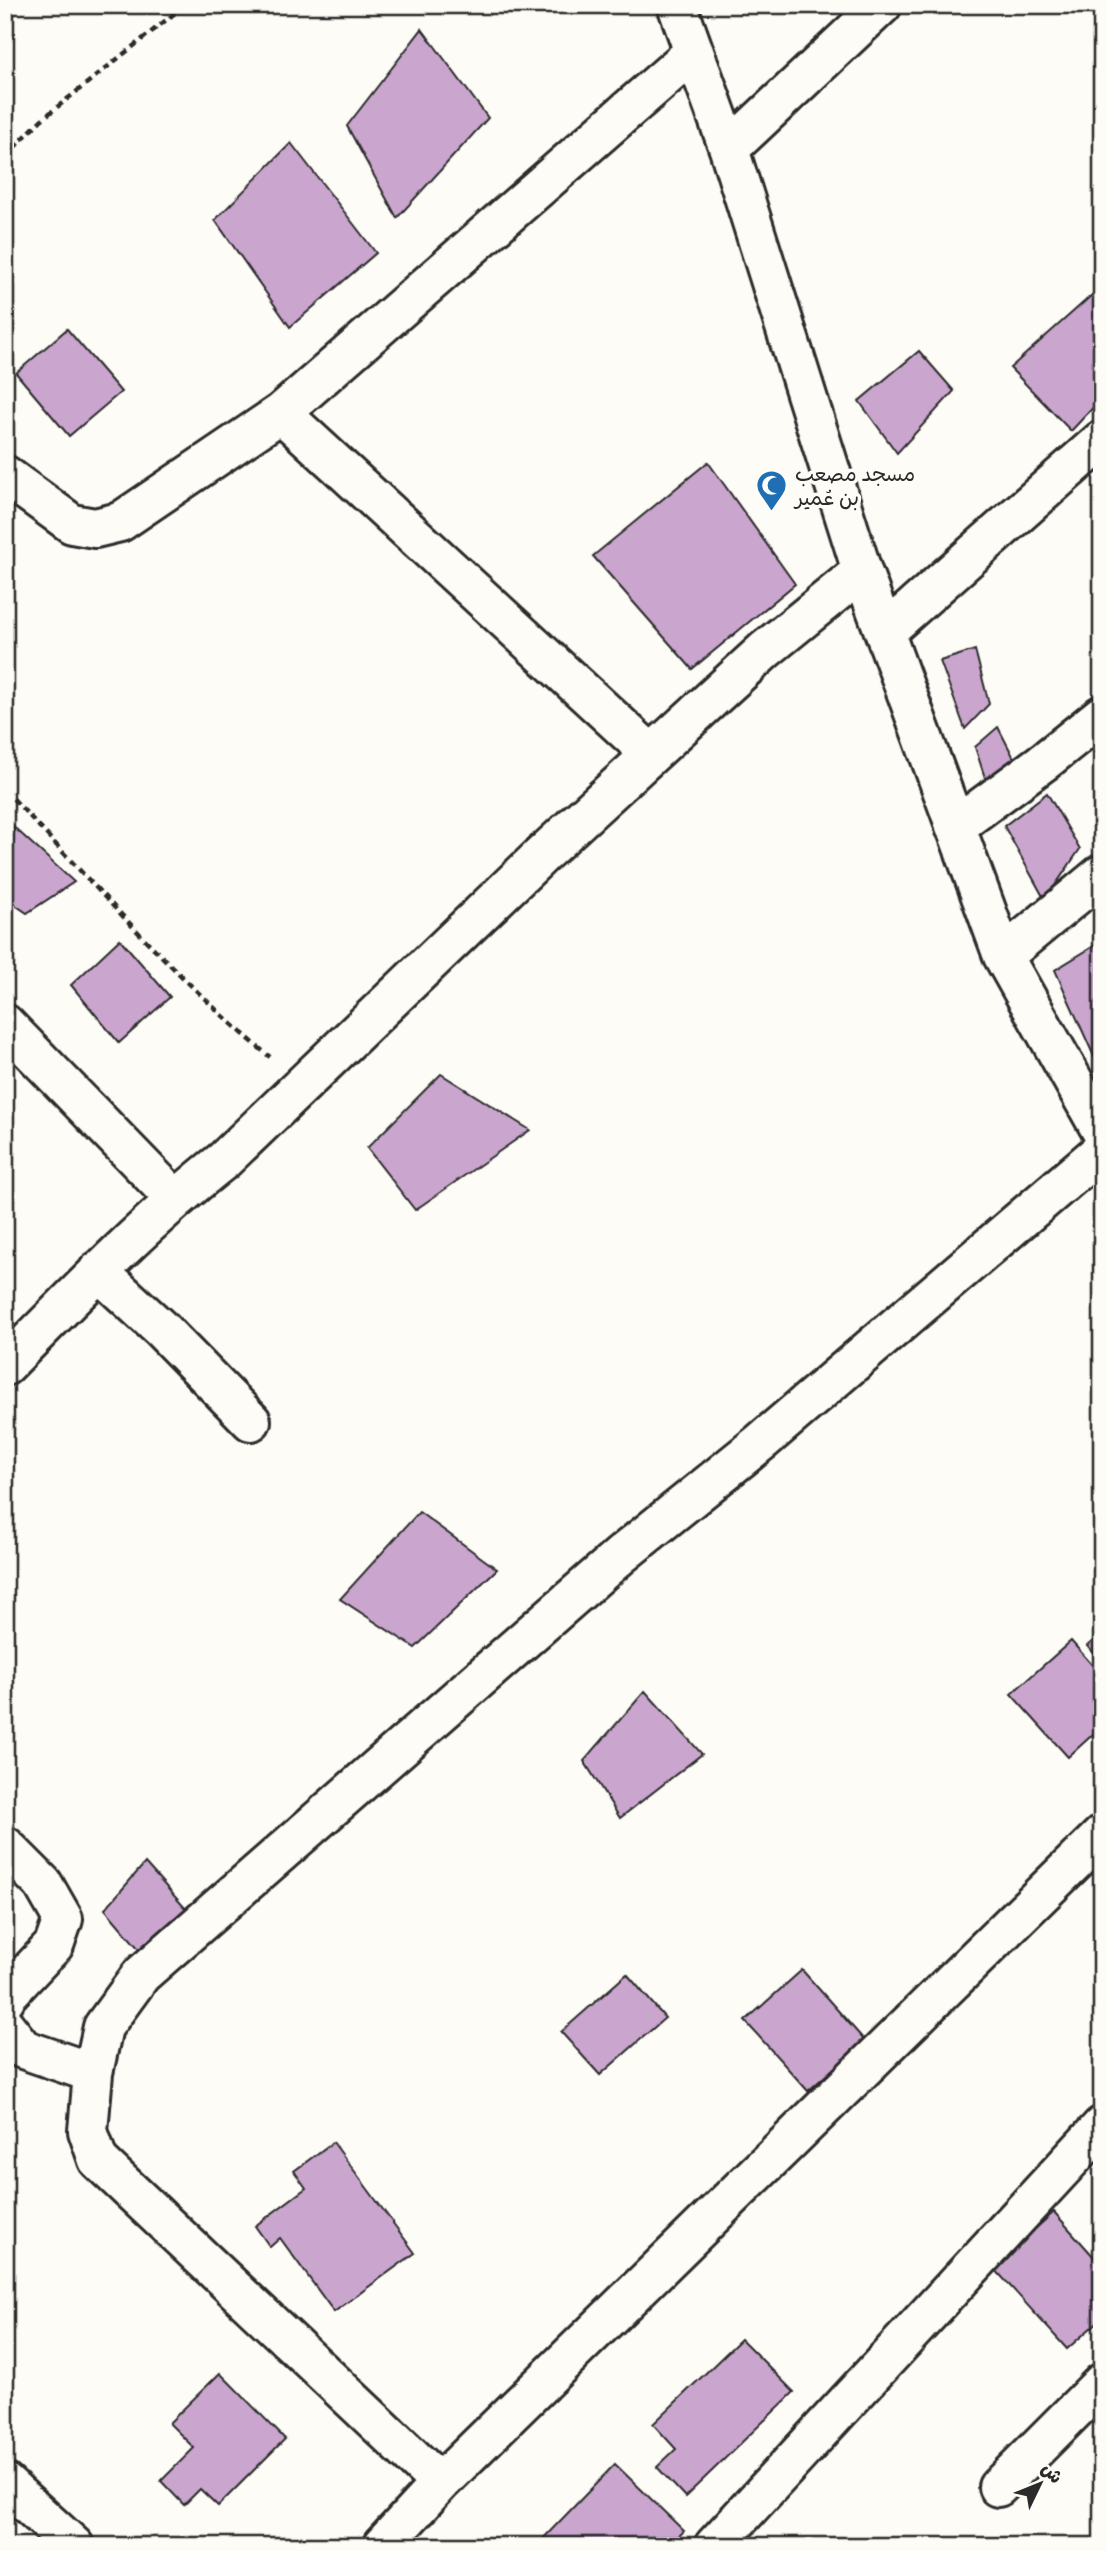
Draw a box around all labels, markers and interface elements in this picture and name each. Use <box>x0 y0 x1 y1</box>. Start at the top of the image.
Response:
place label: مسجد مصعب بن عُمير <box>793 461 915 512</box>
mosque icon: مسجد مصعب بن عُمير <box>755 469 789 513</box>
north arrow <box>1006 2450 1076 2520</box>
text: ش <box>1036 2457 1068 2489</box>

